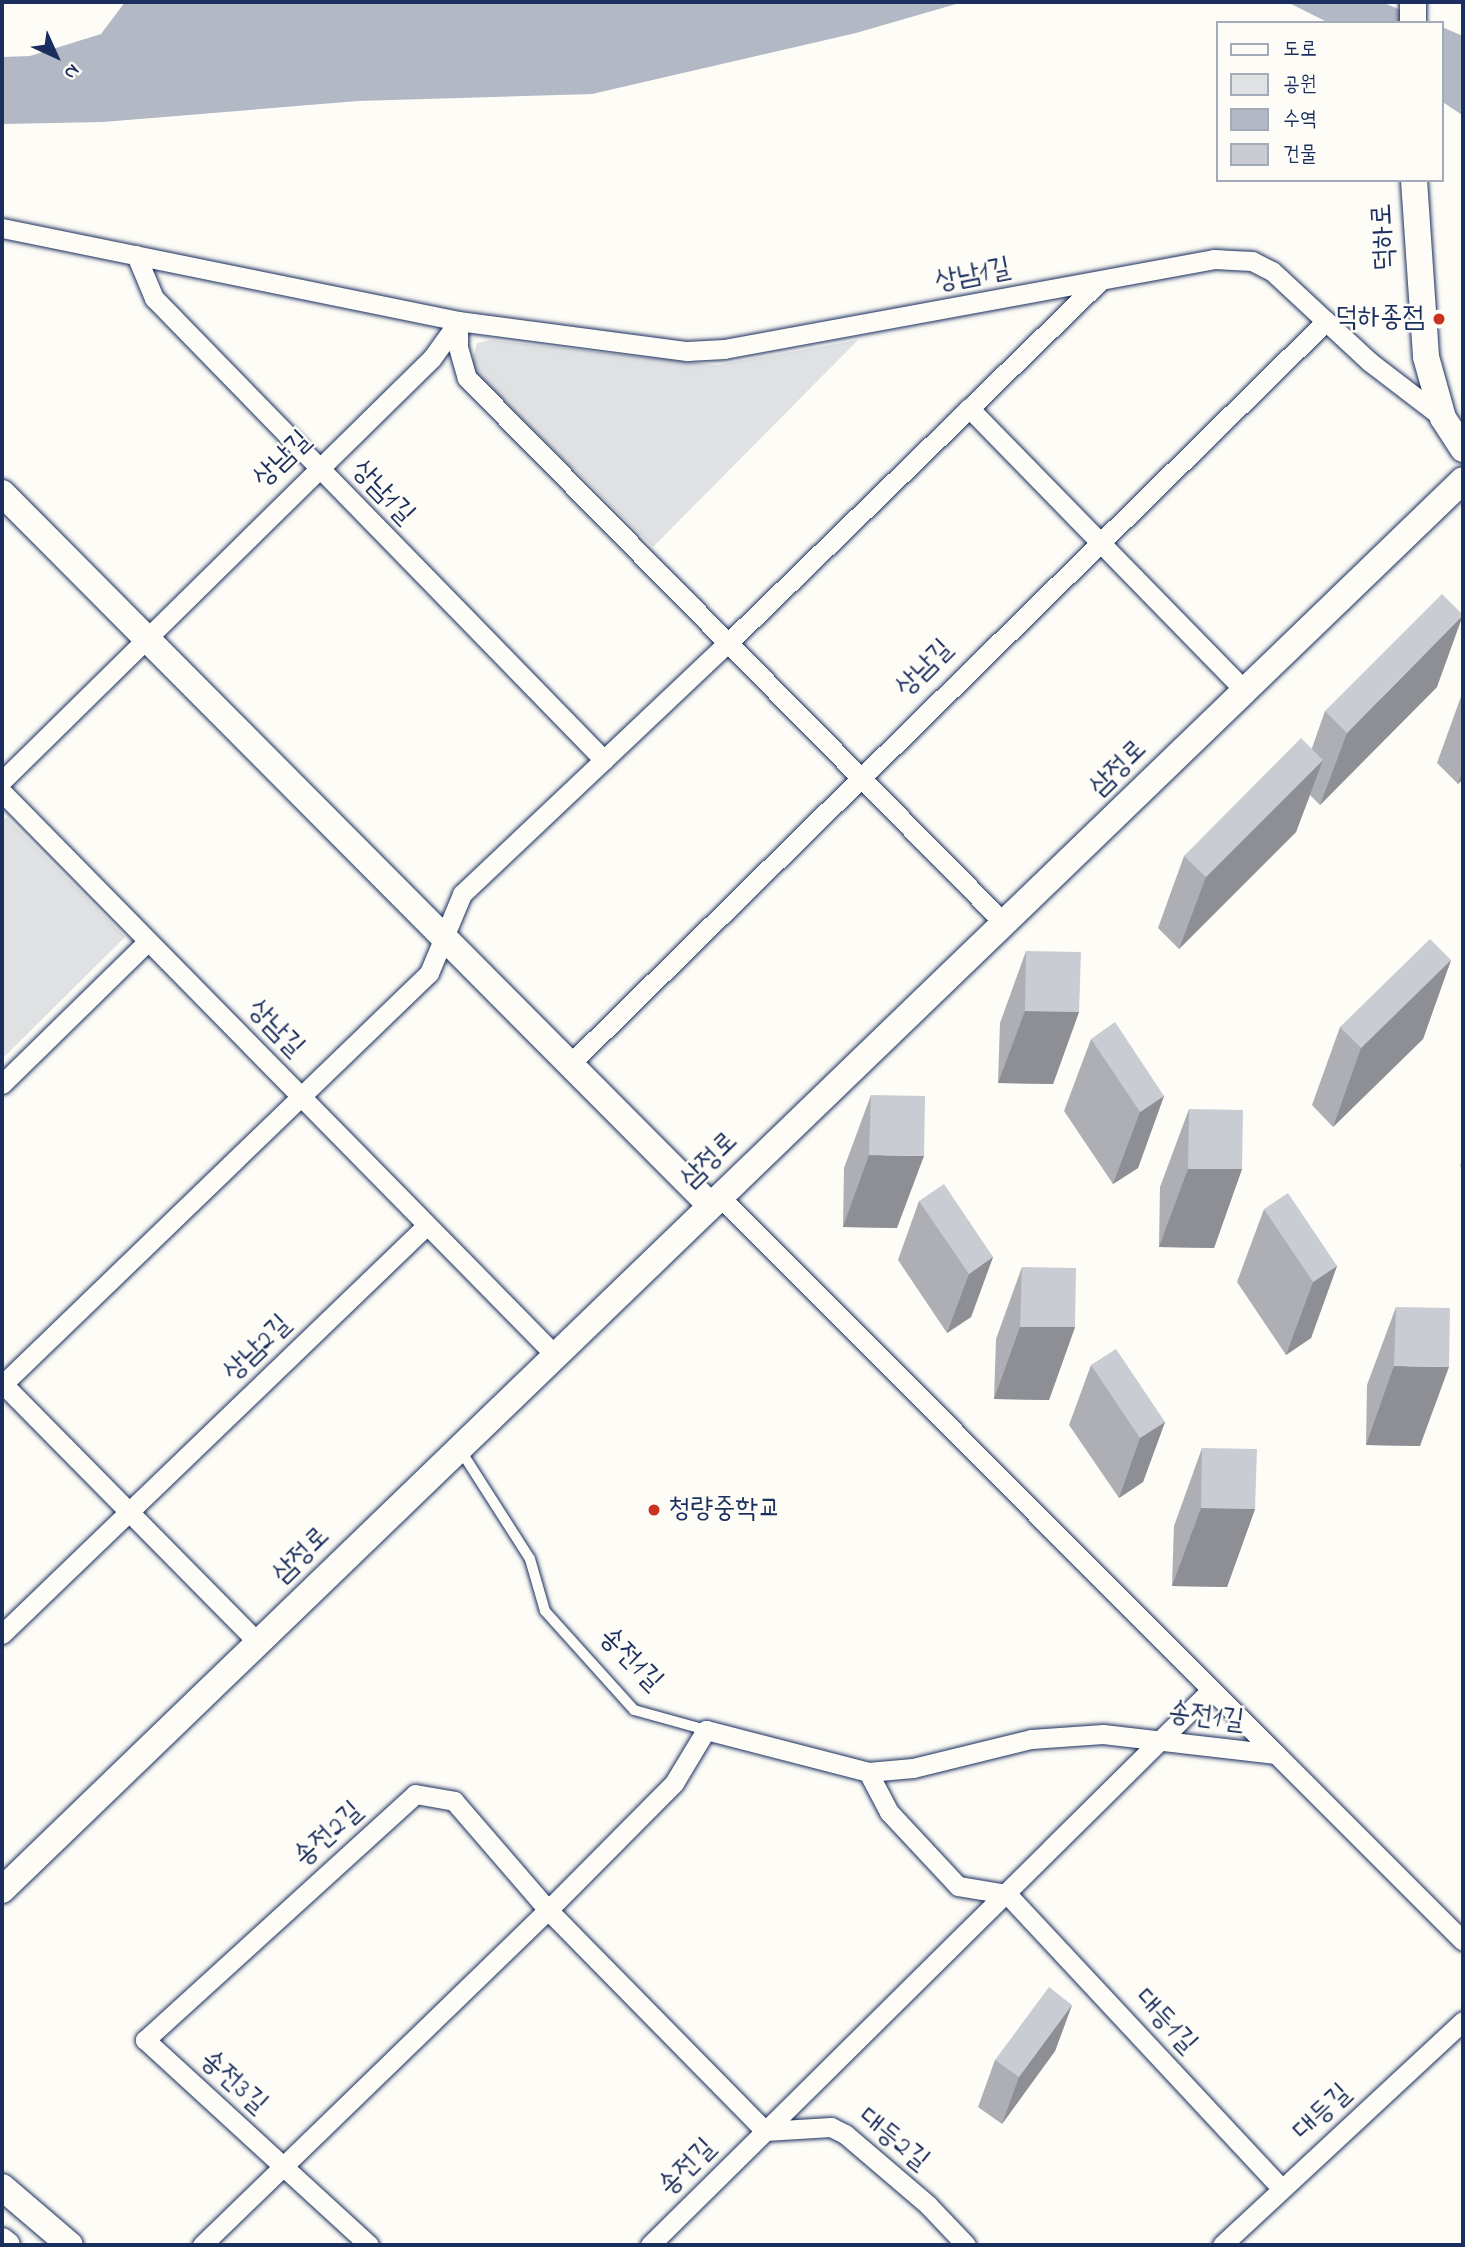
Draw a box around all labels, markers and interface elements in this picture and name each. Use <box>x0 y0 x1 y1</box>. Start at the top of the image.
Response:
north arrow <box>21 21 91 91</box>
legend <box>1216 21 1444 182</box>
text: 도로 <box>1283 35 1317 65</box>
text: N <box>57 57 85 85</box>
text: 공원 <box>1283 70 1317 100</box>
text: 수역 <box>1283 105 1317 135</box>
text: 건물 <box>1283 140 1317 170</box>
street label: 덕하로 <box>1366 202 1404 272</box>
street label: 상남1길 <box>932 252 1014 300</box>
place label: 덕하종점 <box>1335 302 1425 336</box>
marker: 덕하종점 <box>1431 311 1447 327</box>
street label: 상남길 <box>247 424 319 496</box>
street label: 상남1길 <box>343 454 421 532</box>
street label: 상남길 <box>889 633 961 705</box>
street label: 삼정로 <box>1083 733 1155 805</box>
street label: 상남길 <box>239 993 311 1065</box>
street label: 삼정로 <box>674 1125 746 1197</box>
street label: 상남2길 <box>217 1309 299 1389</box>
place label: 청량중학교 <box>668 1493 781 1527</box>
marker: 청량중학교 <box>646 1502 662 1518</box>
street label: 삼정로 <box>266 1520 338 1592</box>
street label: 송전1길 <box>591 1621 669 1699</box>
street label: 송전1길 <box>1166 1697 1246 1739</box>
street label: 송전2길 <box>287 1795 371 1875</box>
street label: 대등1길 <box>1127 1983 1203 2061</box>
street label: 송전3길 <box>192 2044 274 2122</box>
street label: 대등길 <box>1287 2078 1359 2148</box>
street label: 대등2길 <box>851 2101 935 2179</box>
street label: 송전길 <box>652 2132 724 2204</box>

